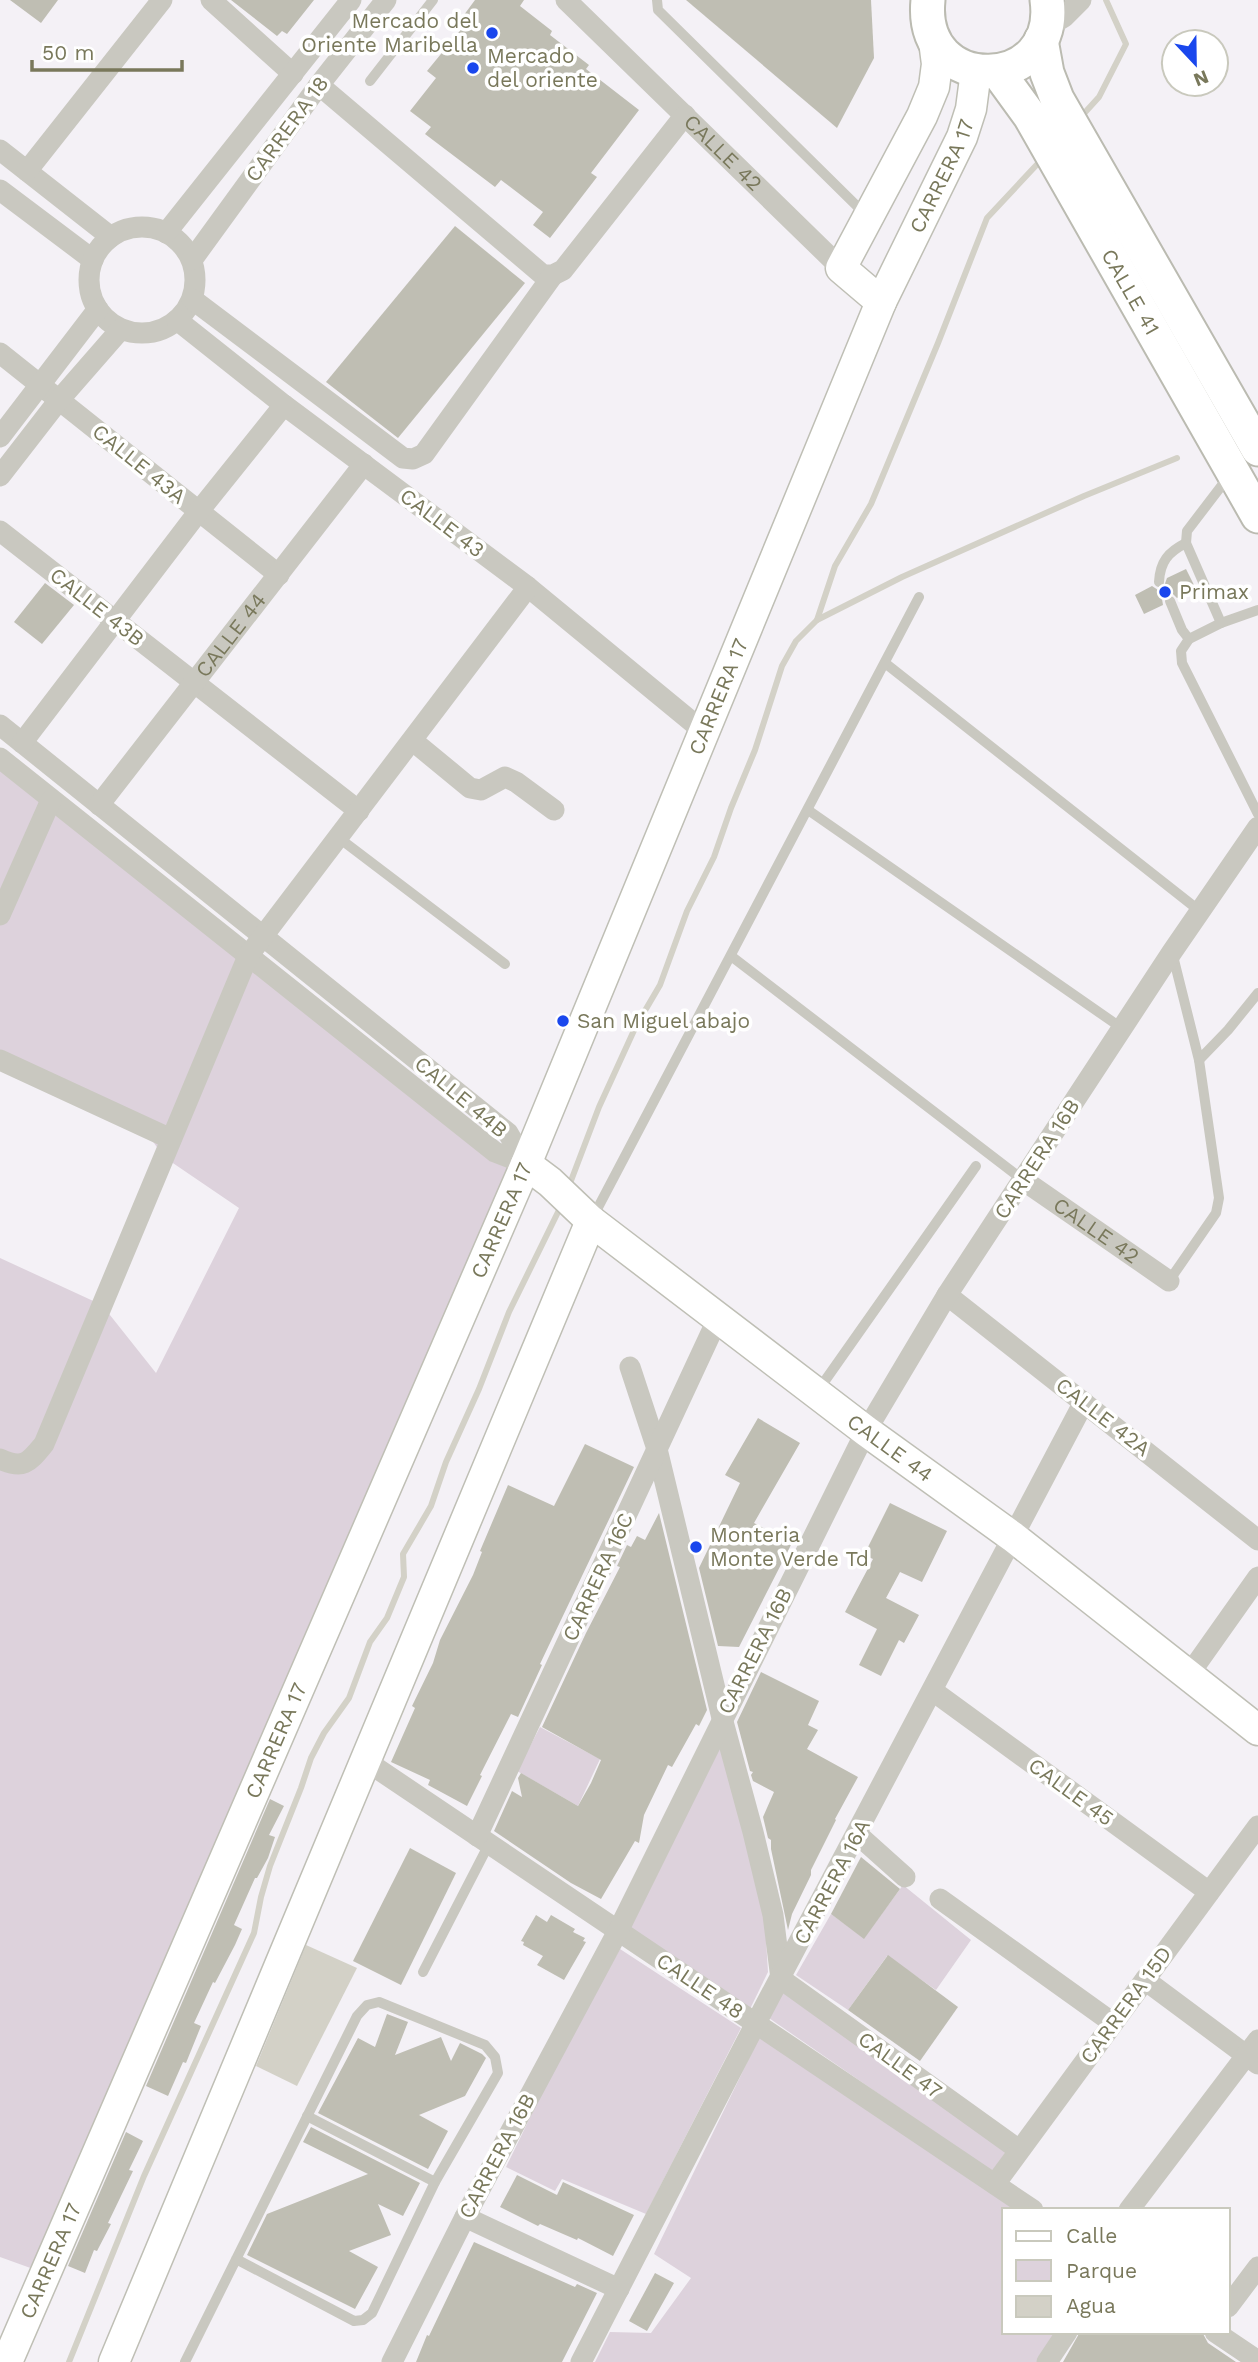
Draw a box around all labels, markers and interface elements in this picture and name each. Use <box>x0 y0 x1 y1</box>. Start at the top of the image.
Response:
place label: Mercado del Oriente Maribella <box>301 8 479 57</box>
marker: Mercado del Oriente Maribella <box>484 25 500 41</box>
scale bar <box>32 28 182 72</box>
north arrow <box>1160 28 1230 98</box>
text: 50 m <box>42 40 94 65</box>
place label: Mercado del oriente <box>487 43 598 92</box>
marker: Mercado del oriente <box>465 60 481 76</box>
text: N <box>1190 65 1212 92</box>
street label: CARRERA 18 <box>240 71 333 186</box>
street label: CALLE 42 <box>679 109 767 196</box>
street label: CARRERA 17 <box>904 116 979 237</box>
street label: CALLE 41 <box>1096 244 1165 339</box>
street label: CALLE 43A <box>88 418 191 509</box>
street label: CALLE 43 <box>395 483 489 562</box>
street label: CALLE 43B <box>45 562 149 651</box>
place label: Primax <box>1179 579 1249 604</box>
marker: Primax <box>1157 584 1173 600</box>
street label: CALLE 44 <box>190 588 271 682</box>
street label: CARRERA 17 <box>683 634 753 758</box>
place label: San Miguel abajo <box>577 1008 750 1033</box>
marker: San Miguel abajo <box>555 1013 571 1029</box>
street label: CALLE 44B <box>410 1051 513 1143</box>
street label: CARRERA 16B <box>989 1094 1085 1223</box>
street label: CARRERA 17 <box>465 1159 537 1282</box>
street label: CALLE 42 <box>1049 1192 1144 1269</box>
street label: CALLE 42A <box>1051 1372 1156 1461</box>
street label: CALLE 44 <box>842 1408 938 1487</box>
street label: CARRERA 16C <box>557 1509 638 1645</box>
place label: Monteria Monte Verde Td <box>710 1522 869 1571</box>
marker: Monteria Monte Verde Td <box>688 1539 704 1555</box>
street label: CARRERA 16B <box>712 1584 797 1718</box>
street label: CARRERA 17 <box>240 1679 312 1802</box>
street label: CALLE 45 <box>1024 1752 1119 1831</box>
street label: CARRERA 16A <box>788 1815 875 1949</box>
street label: CARRERA 15D <box>1075 1941 1177 2068</box>
street label: CALLE 48 <box>652 1947 749 2024</box>
street label: CALLE 47 <box>854 2026 947 2103</box>
street label: CARRERA 16B <box>453 2089 540 2223</box>
street label: CARRERA 17 <box>14 2199 86 2322</box>
legend <box>1002 2208 1230 2334</box>
text: Calle <box>1066 2223 1117 2248</box>
text: Parque <box>1066 2258 1137 2283</box>
text: Agua <box>1066 2293 1116 2318</box>

